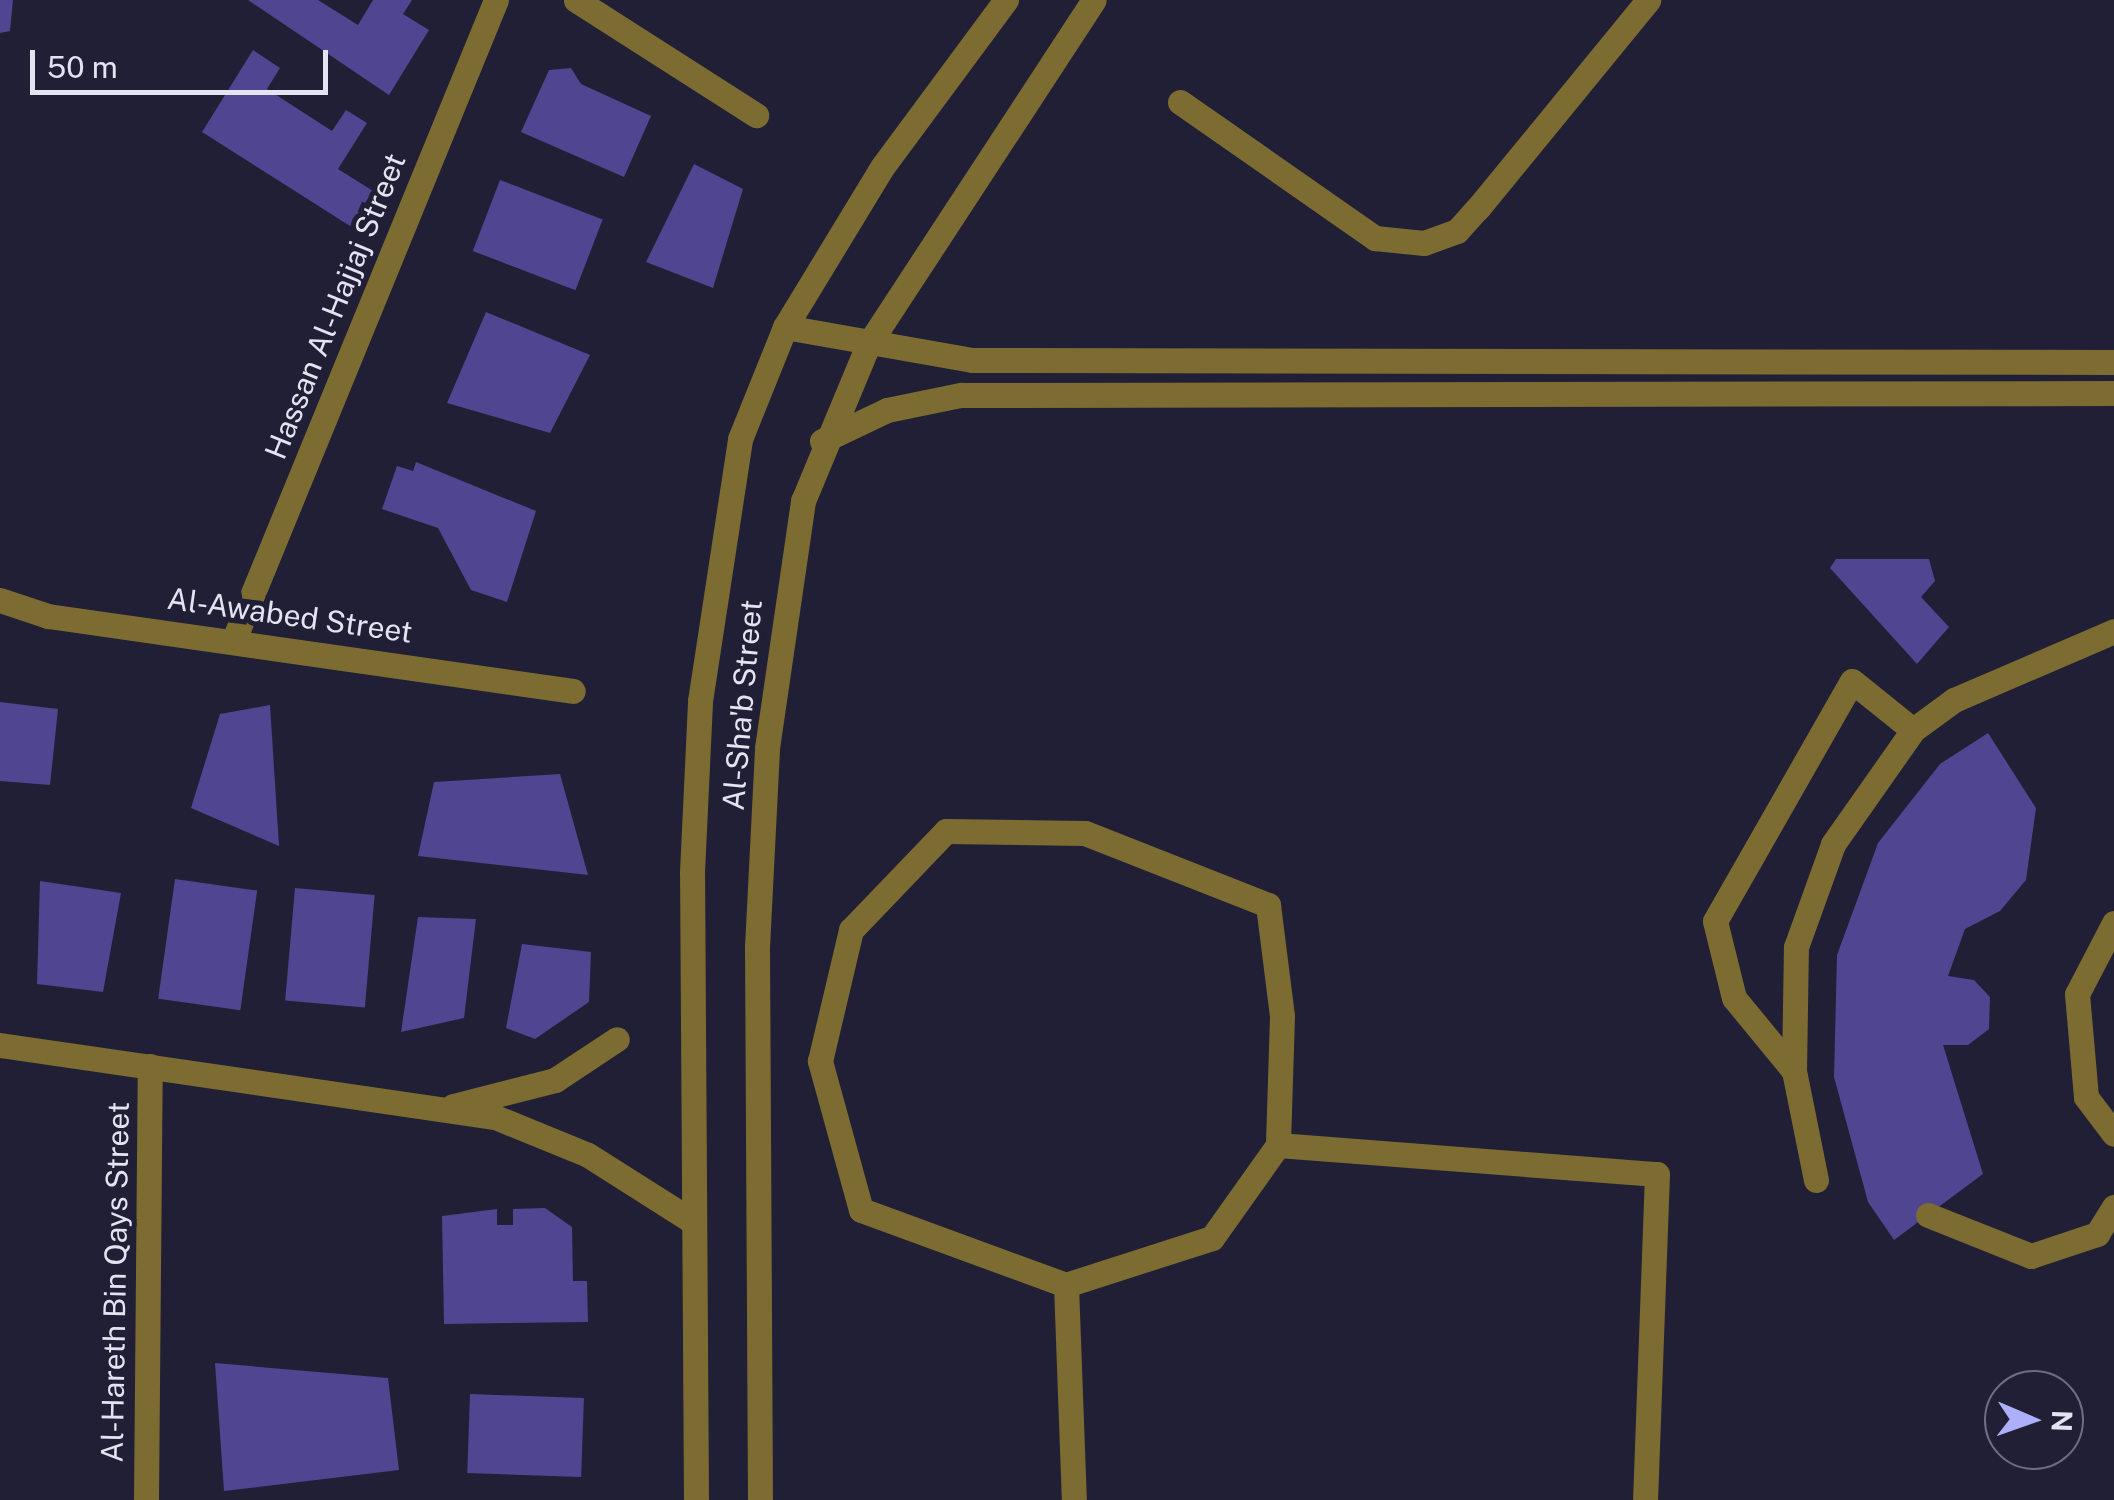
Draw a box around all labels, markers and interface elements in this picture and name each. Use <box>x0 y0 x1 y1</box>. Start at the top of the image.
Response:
scale bar <box>35 30 332 92</box>
text: 50 m <box>47 49 118 85</box>
street label: Hassan Al-Hajjaj Street <box>257 148 413 464</box>
street label: Al-Awabed Street <box>165 580 415 650</box>
street label: Al-Sha'b Street <box>715 598 769 812</box>
street label: Al-Hareth Bin Qays Street <box>94 1101 136 1463</box>
north arrow <box>1984 1370 2084 1470</box>
text: N <box>2046 1409 2079 1433</box>

